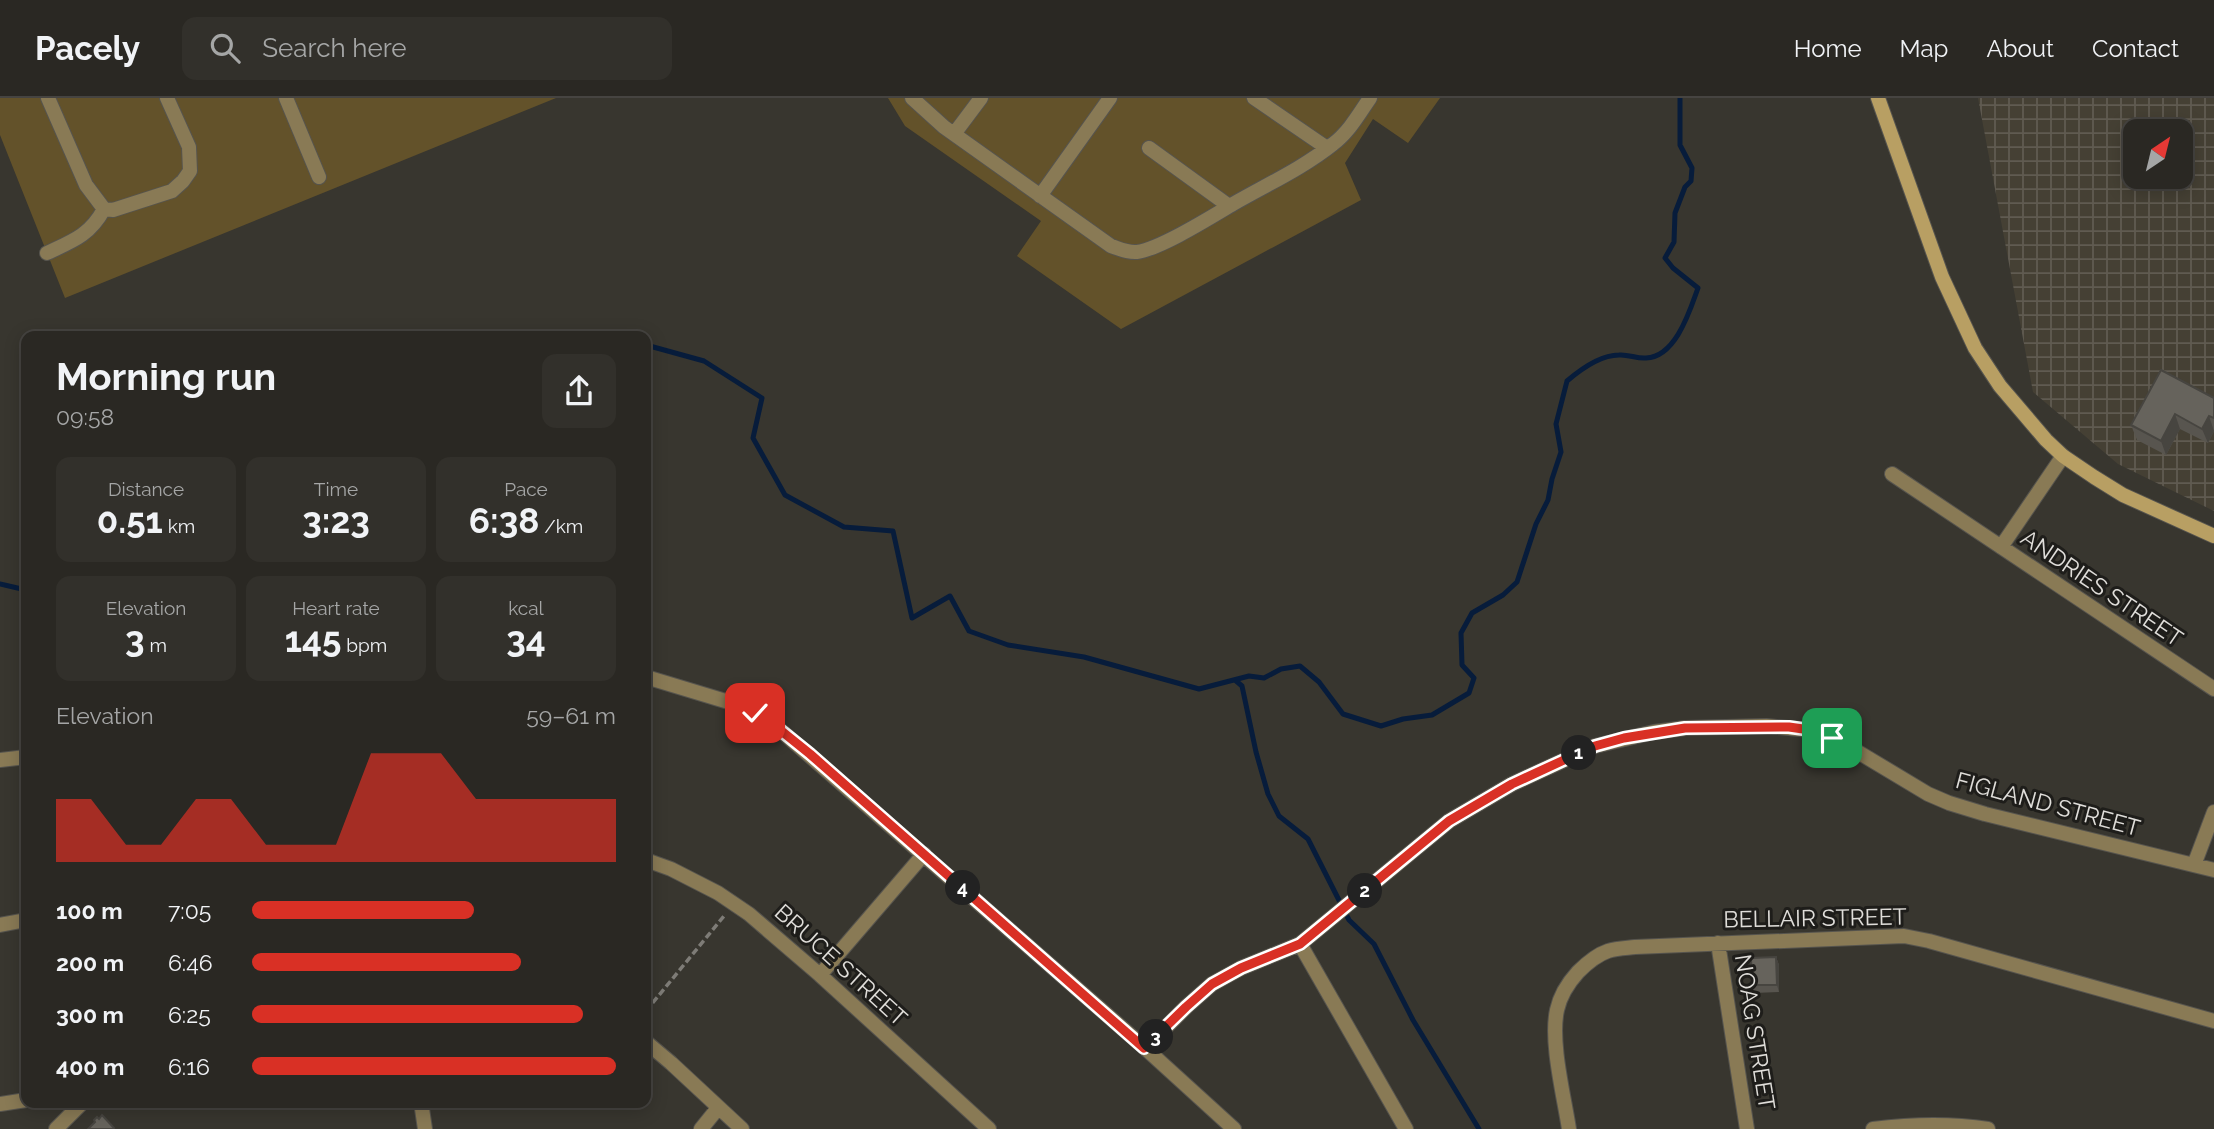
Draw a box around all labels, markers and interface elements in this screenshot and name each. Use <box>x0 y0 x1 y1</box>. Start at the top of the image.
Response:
search box <box>182 17 672 80</box>
text: Pacely <box>35 29 140 68</box>
icon: search <box>206 29 244 67</box>
text: Search here <box>262 33 407 63</box>
text: Home <box>1794 34 1862 63</box>
text: Map <box>1900 34 1948 63</box>
text: About <box>1986 34 2054 63</box>
text: Contact <box>2092 34 2179 63</box>
north arrow <box>2123 119 2193 189</box>
map controls <box>2123 119 2193 189</box>
text: Morning run <box>56 354 276 399</box>
button: share <box>542 354 616 428</box>
text: 09:58 <box>56 403 114 430</box>
text: Distance <box>108 478 184 500</box>
text: Time <box>314 478 358 500</box>
text: Pace <box>504 478 548 500</box>
text: 0.51 <box>97 500 163 541</box>
text: 3:23 <box>302 500 370 541</box>
text: 6:38 <box>469 500 539 541</box>
text: km <box>163 515 195 537</box>
text: /km <box>539 515 583 537</box>
street label: ANDRIES STREET <box>2016 523 2188 652</box>
text: Elevation <box>106 597 186 619</box>
text: Heart rate <box>292 597 380 619</box>
text: kcal <box>508 597 544 619</box>
text: 3 <box>125 619 145 660</box>
text: 145 <box>285 619 341 660</box>
text: 34 <box>506 619 546 660</box>
text: m <box>145 634 167 656</box>
text: bpm <box>341 634 387 656</box>
pin <box>725 683 785 743</box>
icon: check <box>736 694 774 732</box>
text: Elevation <box>56 702 154 729</box>
text: 59–61 m <box>526 702 616 729</box>
pin <box>1802 708 1862 768</box>
icon: arrive <box>1813 719 1851 757</box>
pin: 1 <box>1562 736 1596 770</box>
text: 1 <box>1574 741 1583 763</box>
street label: FIGLAND STREET <box>1953 766 2143 841</box>
pin: 4 <box>946 870 981 906</box>
pin: 2 <box>1348 874 1382 908</box>
text: 4 <box>957 876 968 898</box>
text: 2 <box>1359 879 1370 901</box>
text: 100 m <box>56 897 123 924</box>
text: 7:05 <box>168 897 211 924</box>
street label: BRUCE STREET <box>770 898 913 1031</box>
street label: BELLAIR STREET <box>1723 902 1907 933</box>
text: 200 m <box>56 949 124 976</box>
text: 6:46 <box>168 949 213 976</box>
street label: NOAG STREET <box>1730 952 1781 1111</box>
text: 300 m <box>56 1001 124 1028</box>
text: 6:25 <box>168 1001 211 1028</box>
pin: 3 <box>1138 1020 1174 1054</box>
text: 3 <box>1150 1025 1161 1047</box>
text: 400 m <box>56 1053 124 1080</box>
text: 6:16 <box>168 1053 210 1080</box>

